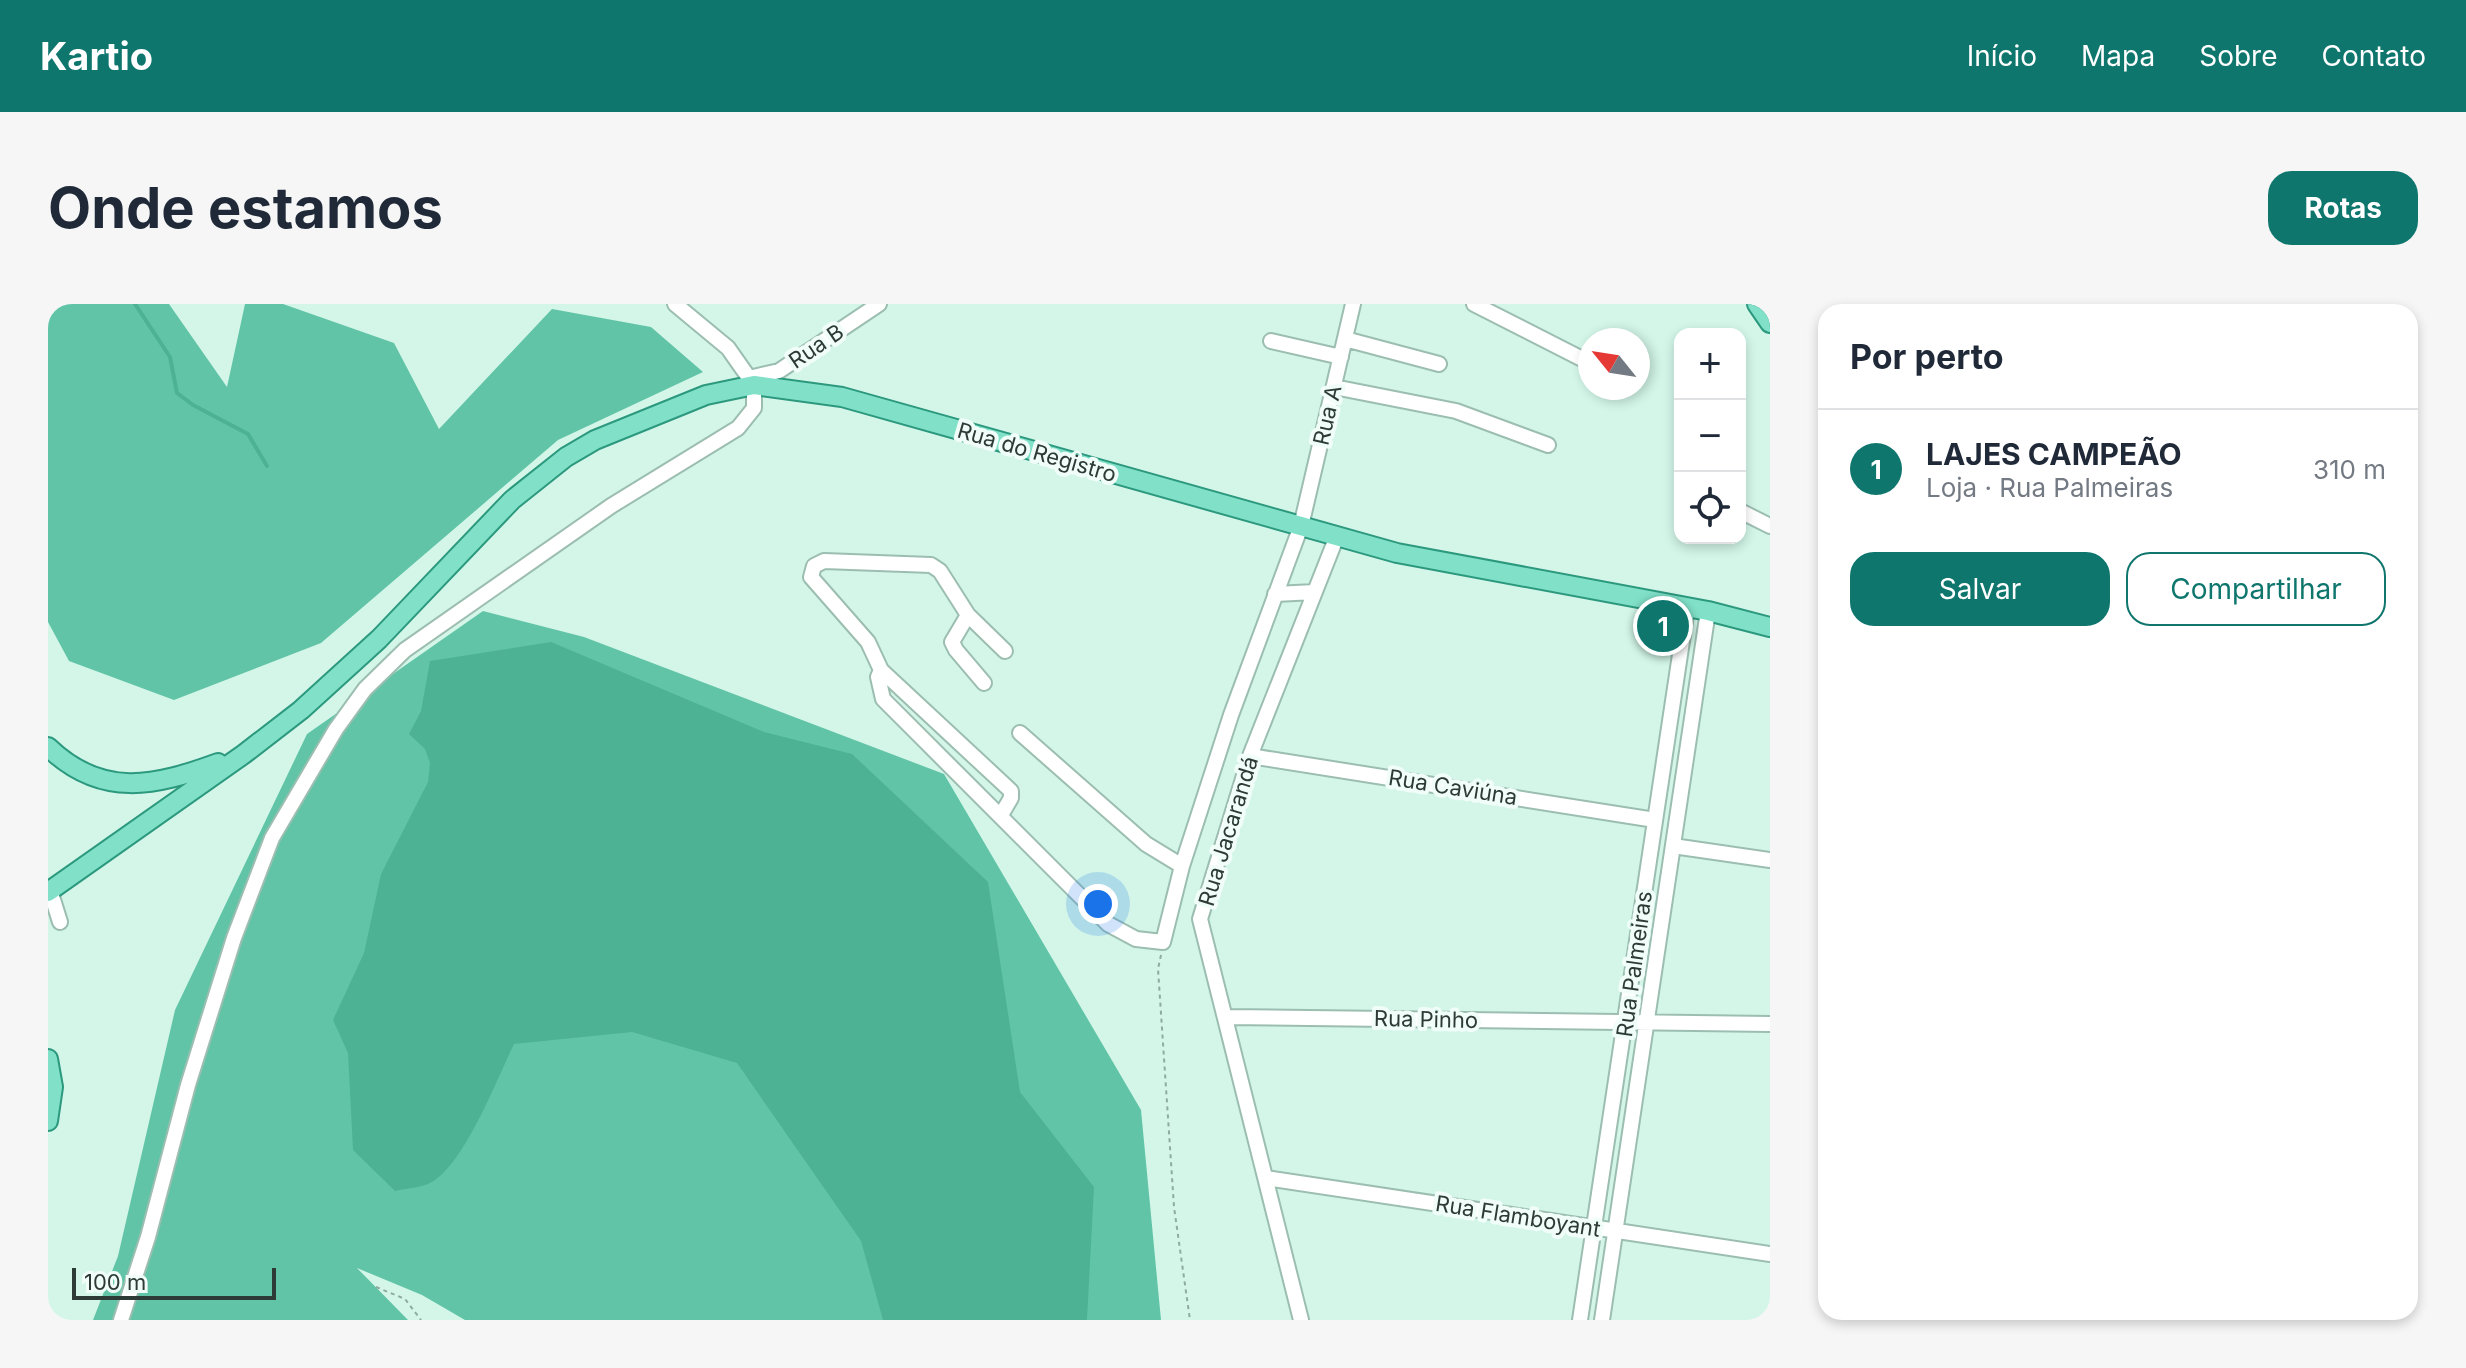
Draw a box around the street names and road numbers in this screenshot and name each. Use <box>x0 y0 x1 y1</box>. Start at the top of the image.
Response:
street label: Rua B <box>784 318 848 374</box>
street label: Rua A <box>1307 382 1347 448</box>
street label: Rua do Registro <box>955 417 1119 487</box>
street label: Rua Jacarandá <box>1193 753 1263 909</box>
street label: Rua Caviúna <box>1387 764 1519 810</box>
street label: Rua Palmeiras <box>1611 889 1657 1039</box>
street label: Rua Pinho <box>1374 1005 1478 1033</box>
street label: Rua Flamboyant <box>1434 1190 1602 1242</box>

